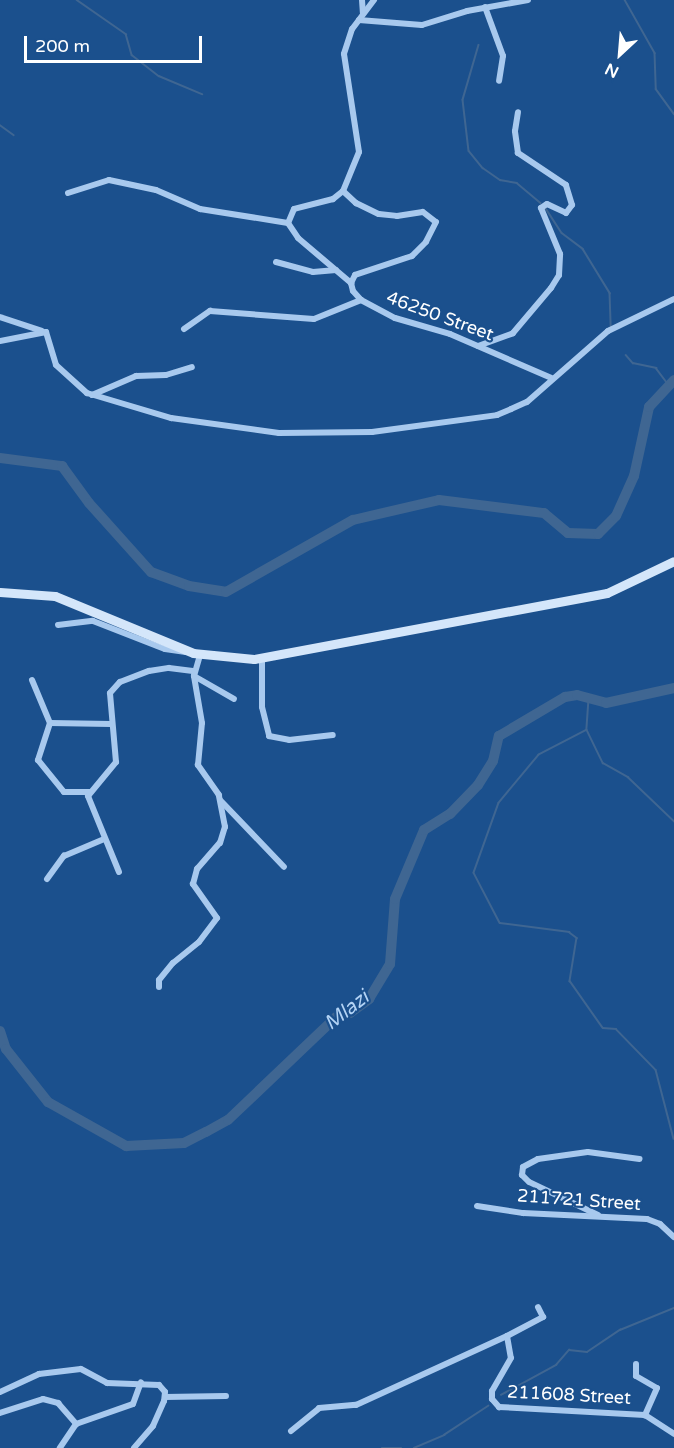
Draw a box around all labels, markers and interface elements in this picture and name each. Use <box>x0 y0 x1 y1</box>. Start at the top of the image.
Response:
scale bar <box>27 24 206 62</box>
north arrow <box>590 24 650 84</box>
text: 200 m <box>35 35 90 57</box>
text: N <box>602 58 622 82</box>
street label: 46250 Street <box>383 287 497 345</box>
water label: Mlazi <box>320 986 374 1036</box>
street label: 211721 Street <box>516 1185 642 1215</box>
street label: 211608 Street <box>507 1381 631 1409</box>

